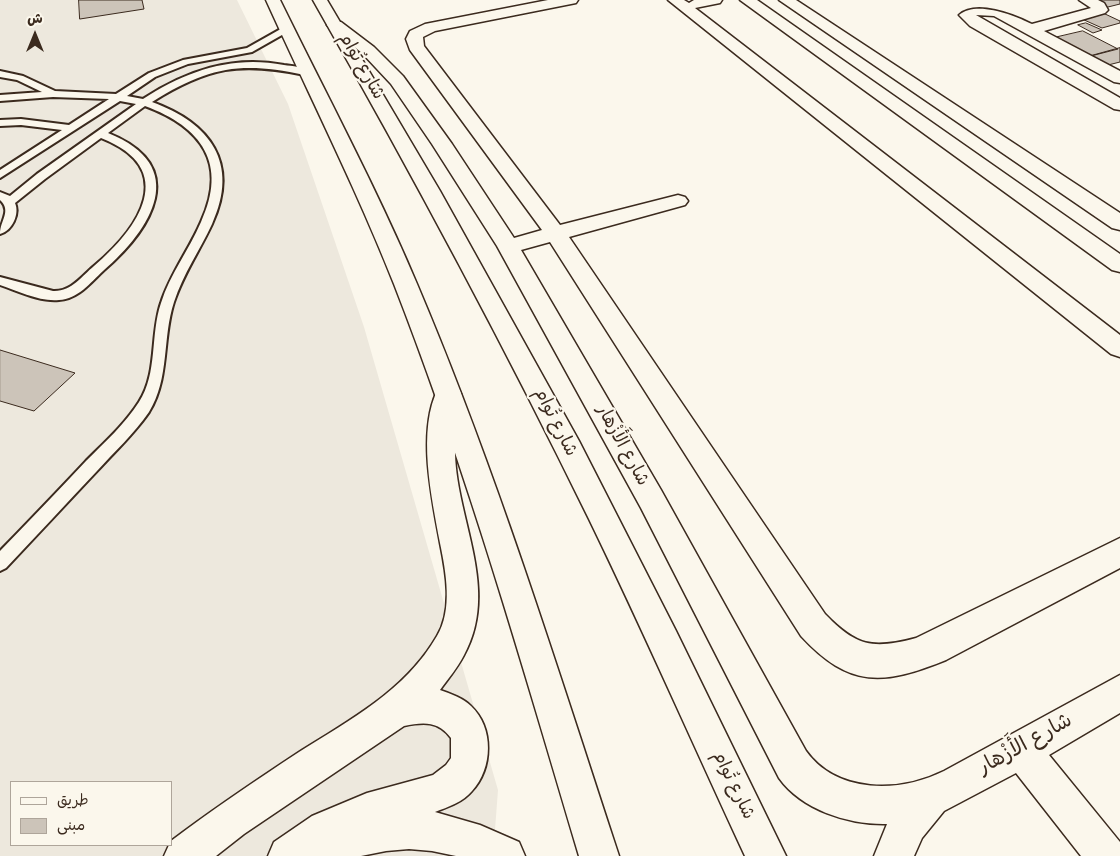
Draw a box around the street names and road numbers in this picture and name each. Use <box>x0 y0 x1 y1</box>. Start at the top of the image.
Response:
street label: شارع تُوام <box>332 30 388 104</box>
street label: شارع تُوام <box>528 385 580 461</box>
street label: شارع الأَزْهار <box>590 402 652 490</box>
street label: شارع الأَزْهار <box>974 710 1078 782</box>
street label: شارع تُوام <box>706 748 758 824</box>

